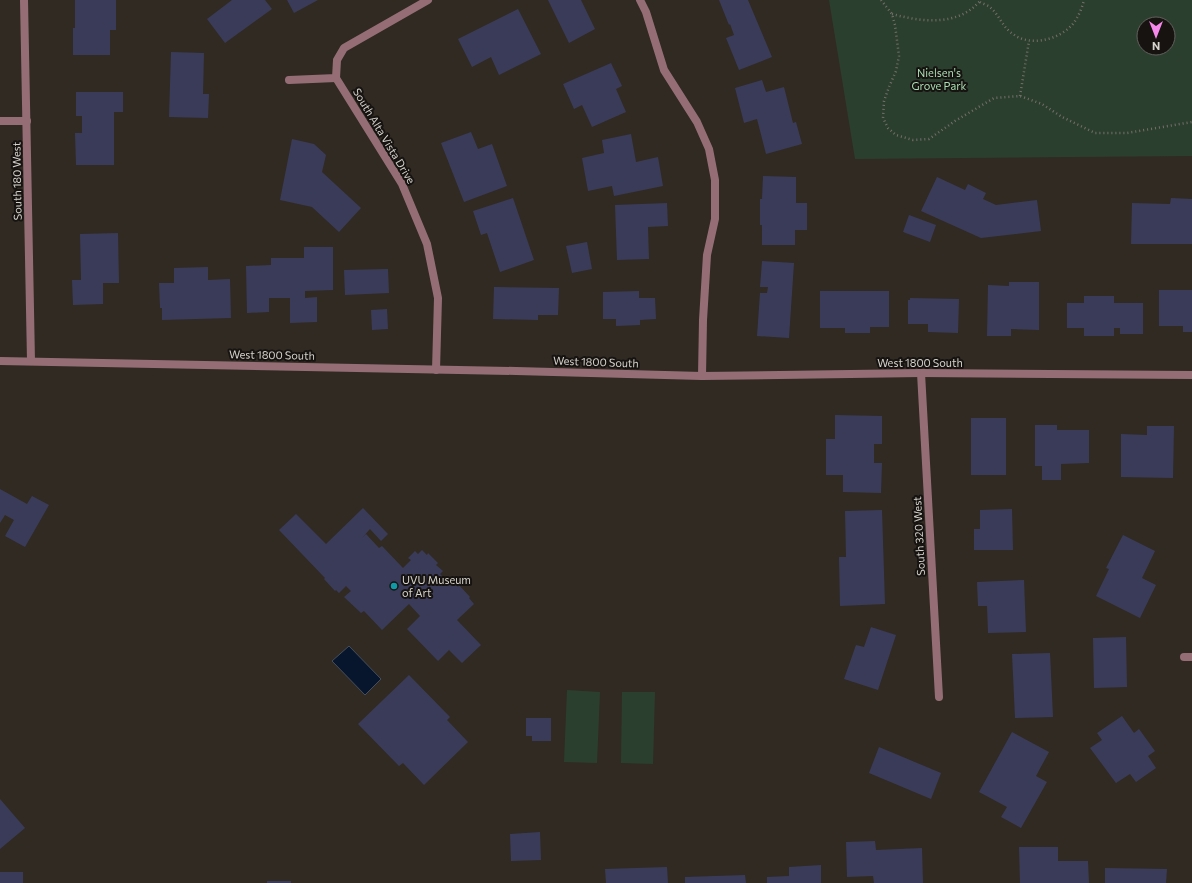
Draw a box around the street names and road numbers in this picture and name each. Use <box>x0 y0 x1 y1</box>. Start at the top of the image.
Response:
street label: South Alta Vista Drive <box>351 86 418 186</box>
street label: South 180 West <box>9 141 24 220</box>
street label: West 1800 South <box>229 347 315 362</box>
street label: West 1800 South <box>553 354 639 369</box>
street label: West 1800 South <box>877 356 963 369</box>
street label: South 320 West <box>910 496 927 576</box>

